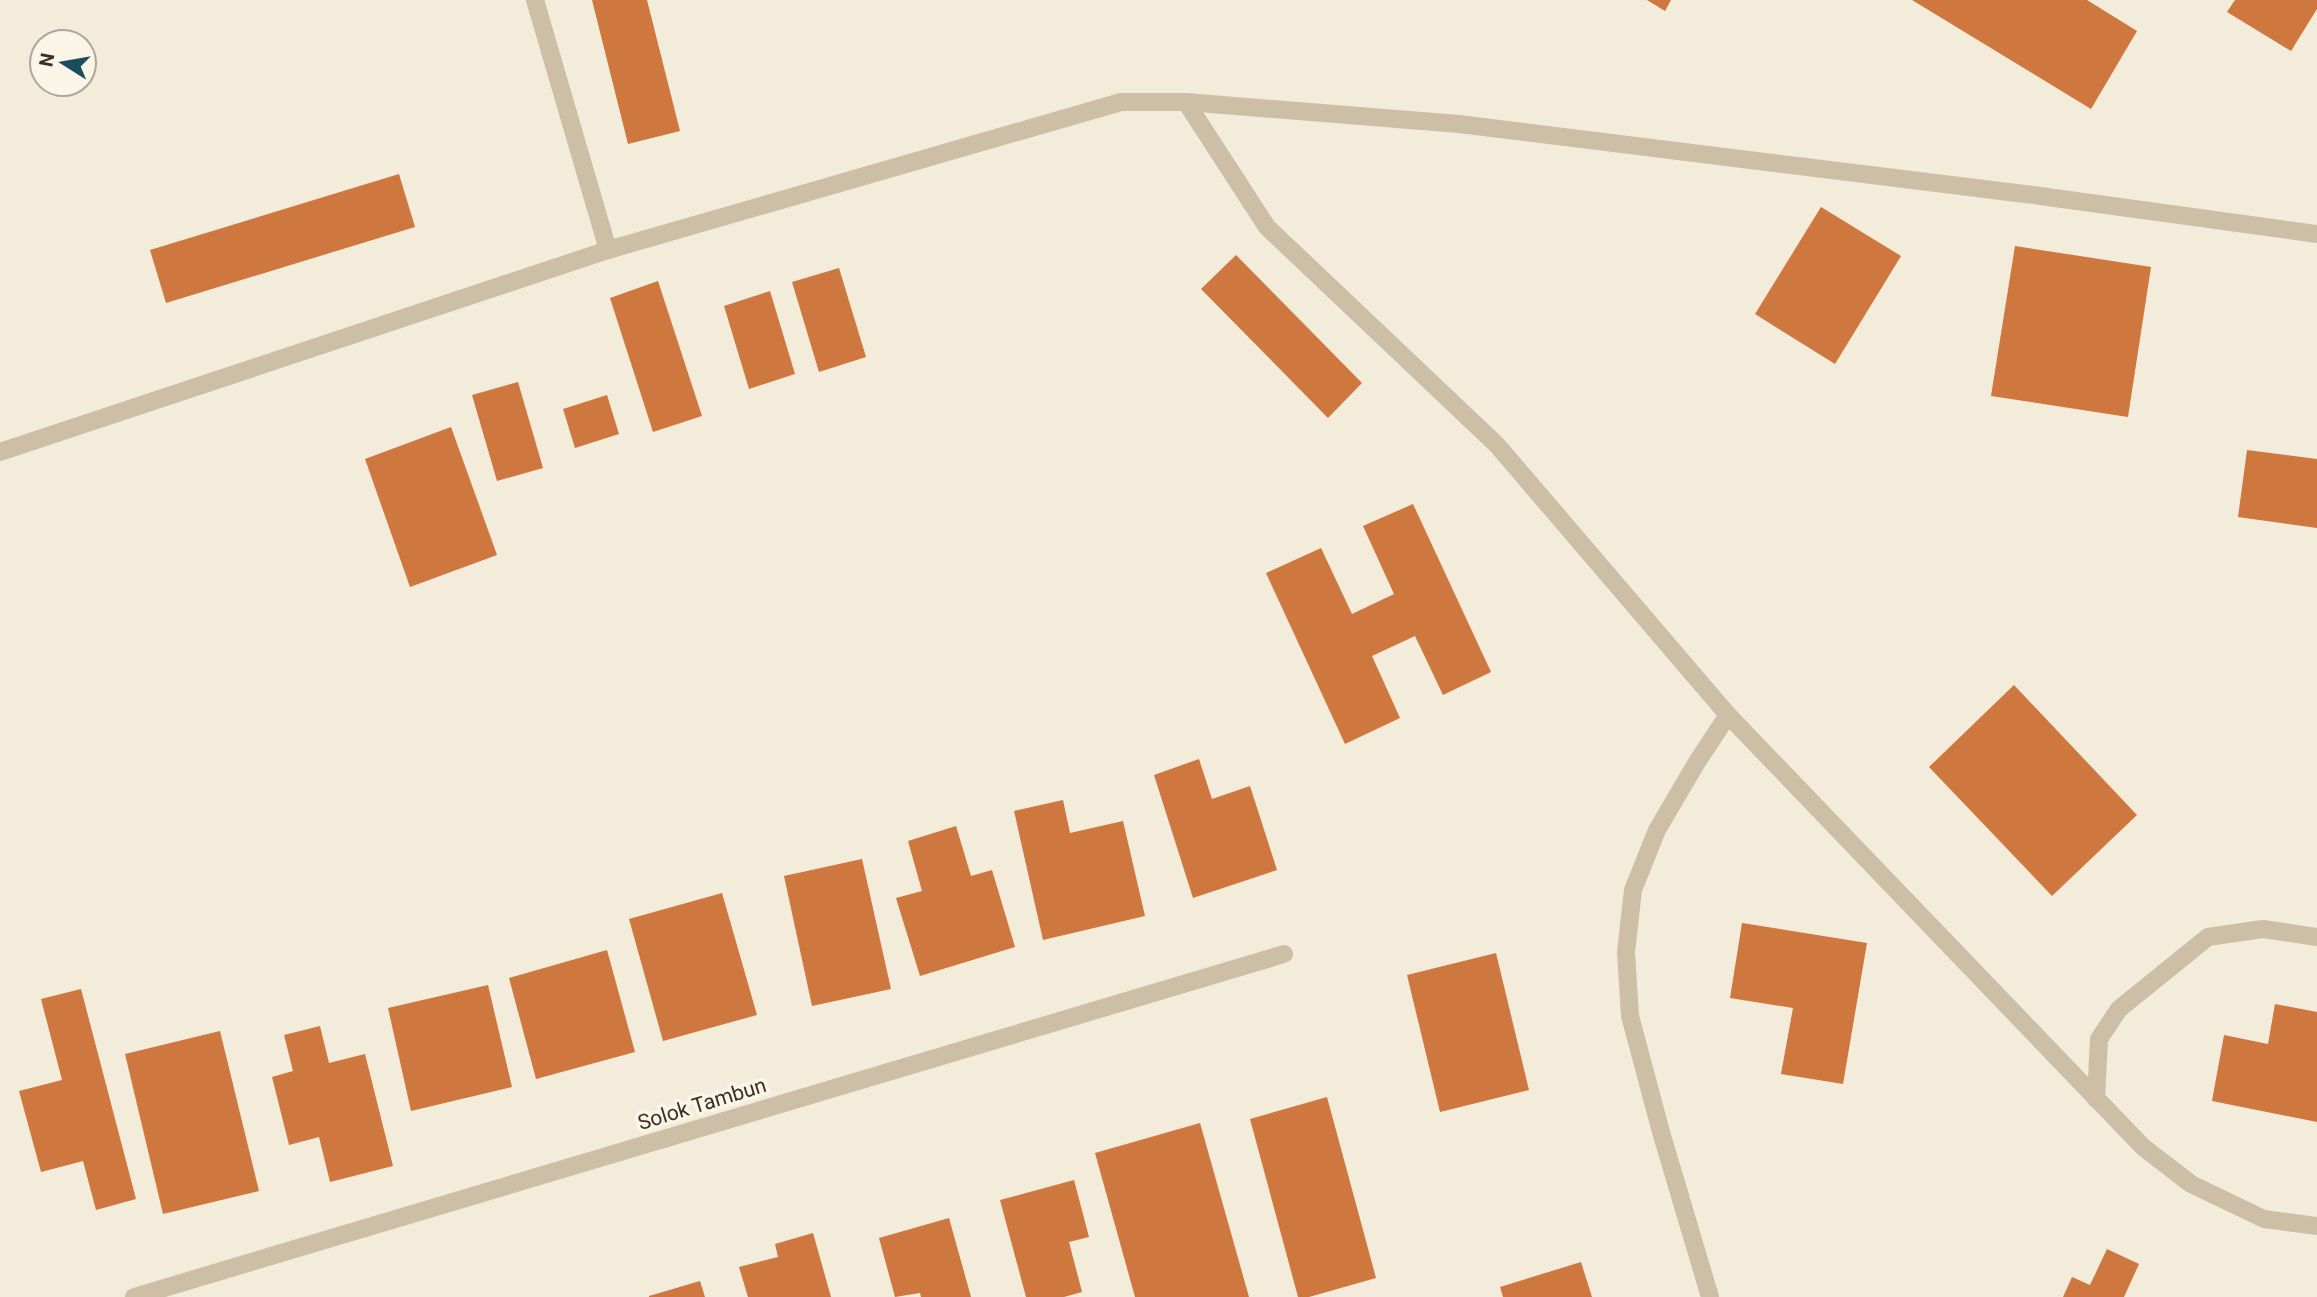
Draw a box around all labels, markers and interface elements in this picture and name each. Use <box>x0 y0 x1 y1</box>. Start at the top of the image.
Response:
north arrow <box>28 28 98 98</box>
text: N <box>34 51 59 69</box>
street label: Solok Tambun <box>635 1073 769 1135</box>

